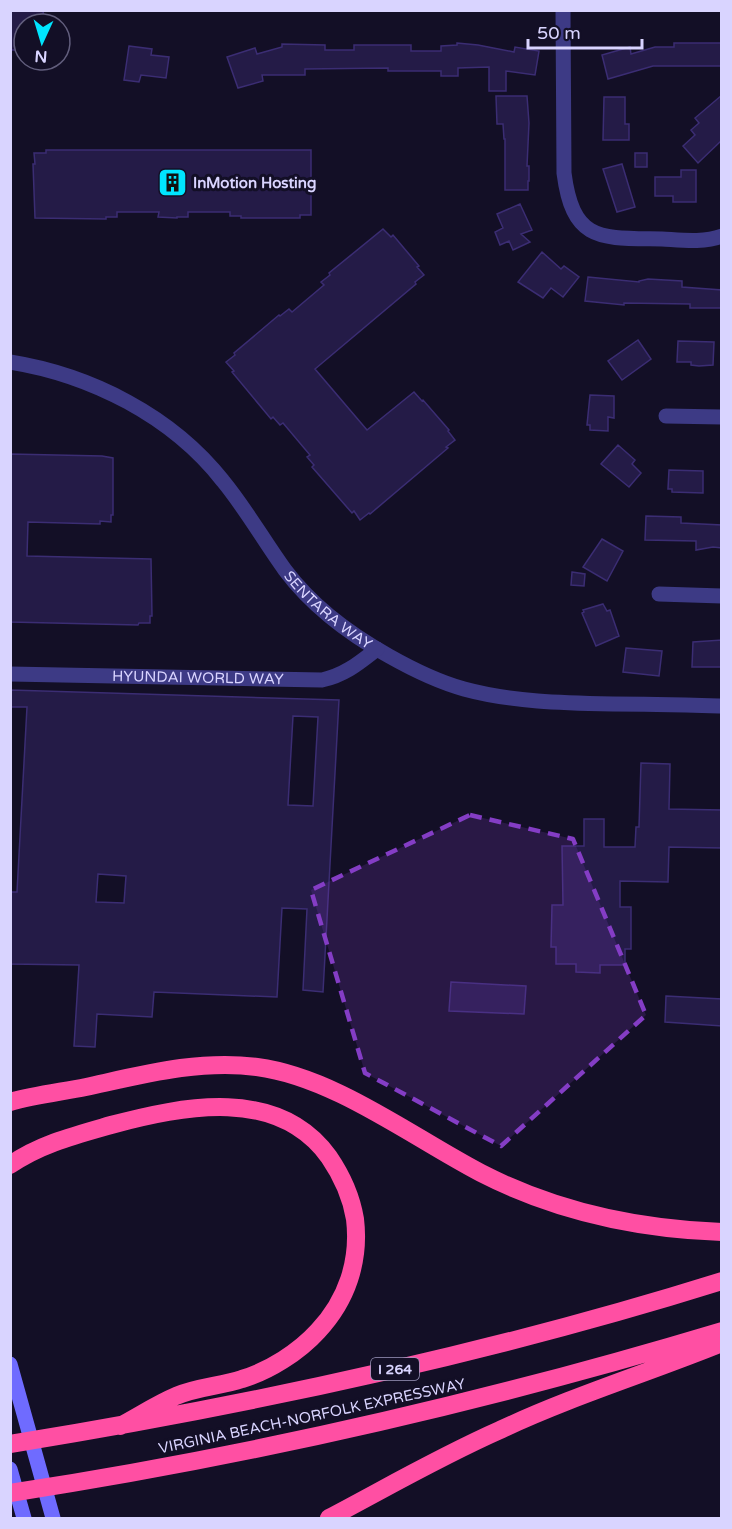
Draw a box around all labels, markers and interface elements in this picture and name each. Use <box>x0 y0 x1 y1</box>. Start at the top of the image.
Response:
north arrow <box>12 12 72 72</box>
scale bar <box>528 12 642 50</box>
text: 50 m <box>537 22 581 44</box>
text: N <box>34 46 48 66</box>
building icon: InMotion Hosting <box>156 167 188 199</box>
place label: InMotion Hosting <box>193 174 316 193</box>
street label: SENTARA WAY <box>280 567 376 653</box>
street label: HYUNDAI WORLD WAY <box>112 667 284 688</box>
road number: I 264 <box>371 1358 419 1380</box>
street label: VIRGINIA BEACH-NORFOLK EXPRESSWAY <box>157 1375 467 1457</box>

